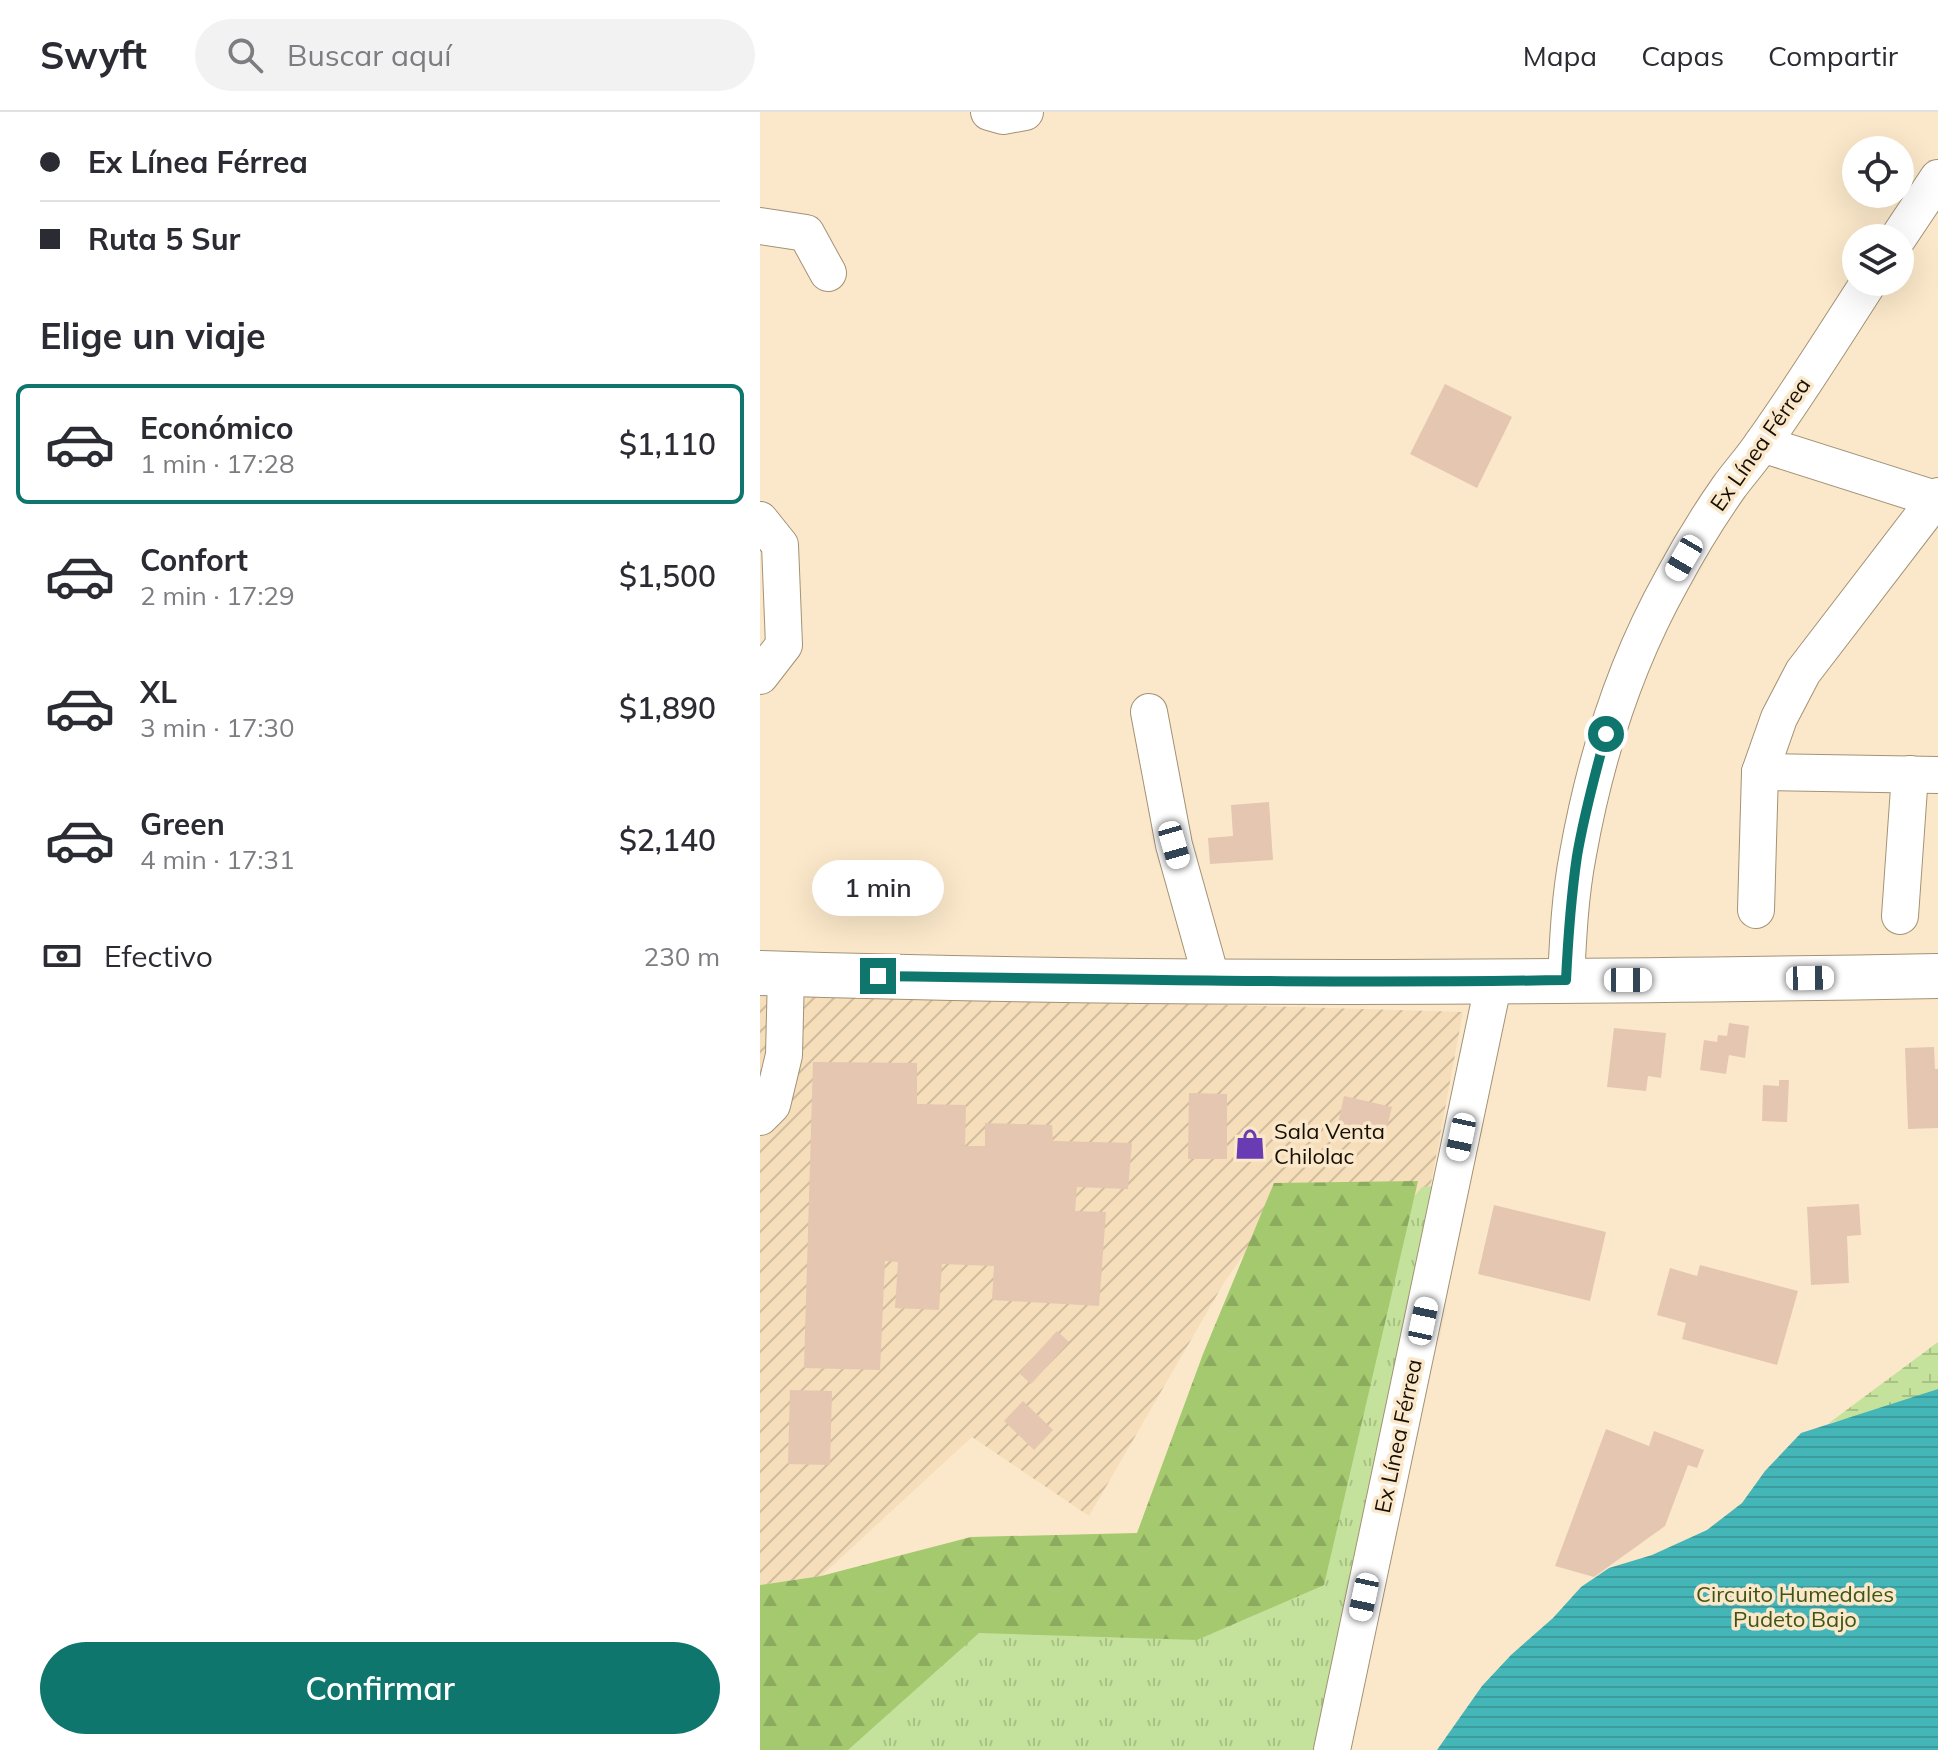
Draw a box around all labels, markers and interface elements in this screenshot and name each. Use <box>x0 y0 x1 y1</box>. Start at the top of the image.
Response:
search box <box>195 19 755 91</box>
text: Swyft <box>40 31 147 79</box>
icon: search <box>223 33 267 77</box>
text: Buscar aquí <box>287 36 451 74</box>
text: Mapa <box>1523 38 1597 73</box>
text: Capas <box>1641 38 1724 73</box>
text: Compartir <box>1768 38 1898 73</box>
map controls <box>1842 136 1914 296</box>
button: locate <box>1842 136 1914 208</box>
text: Ex Línea Férrea <box>88 143 308 181</box>
text: Ruta 5 Sur <box>88 220 240 258</box>
button: layers <box>1842 224 1914 296</box>
text: Elige un viaje <box>40 313 266 358</box>
street label: Ex Línea Férrea <box>1704 372 1816 516</box>
icon: car <box>44 408 116 480</box>
text: Económico <box>140 409 294 447</box>
text: $1,110 <box>619 425 716 463</box>
text: 1 min · 17:28 <box>140 447 295 480</box>
car <box>1662 531 1706 585</box>
icon: car <box>44 540 116 612</box>
text: Confort <box>140 541 248 579</box>
text: $1,500 <box>619 557 716 595</box>
text: 2 min · 17:29 <box>140 579 295 612</box>
icon: car <box>44 672 116 744</box>
text: XL <box>140 673 177 711</box>
text: $1,890 <box>619 689 716 727</box>
text: 3 min · 17:30 <box>140 711 295 744</box>
route start <box>1588 716 1624 752</box>
icon: car <box>44 804 116 876</box>
text: Green <box>140 805 225 843</box>
car <box>1156 819 1192 871</box>
text: $2,140 <box>619 821 716 859</box>
text: 4 min · 17:31 <box>140 843 295 876</box>
callout: 1 min <box>812 860 944 916</box>
text: 1 min <box>844 871 912 904</box>
icon: cash <box>40 934 84 978</box>
text: Efectivo <box>104 937 213 975</box>
text: 230 m <box>644 940 720 973</box>
route end <box>860 958 896 994</box>
car <box>1786 966 1834 990</box>
car <box>1604 968 1652 992</box>
car <box>1444 1111 1478 1163</box>
place label: Sala Venta Chilolac <box>1274 1117 1385 1170</box>
shop icon: Sala Venta Chilolac <box>1233 1127 1267 1161</box>
car <box>1406 1295 1440 1347</box>
street label: Ex Línea Férrea <box>1368 1357 1428 1515</box>
car <box>1347 1571 1381 1623</box>
park label: Circuito Humedales Pudeto Bajo <box>1696 1580 1894 1633</box>
button: Confirmar <box>40 1642 720 1734</box>

